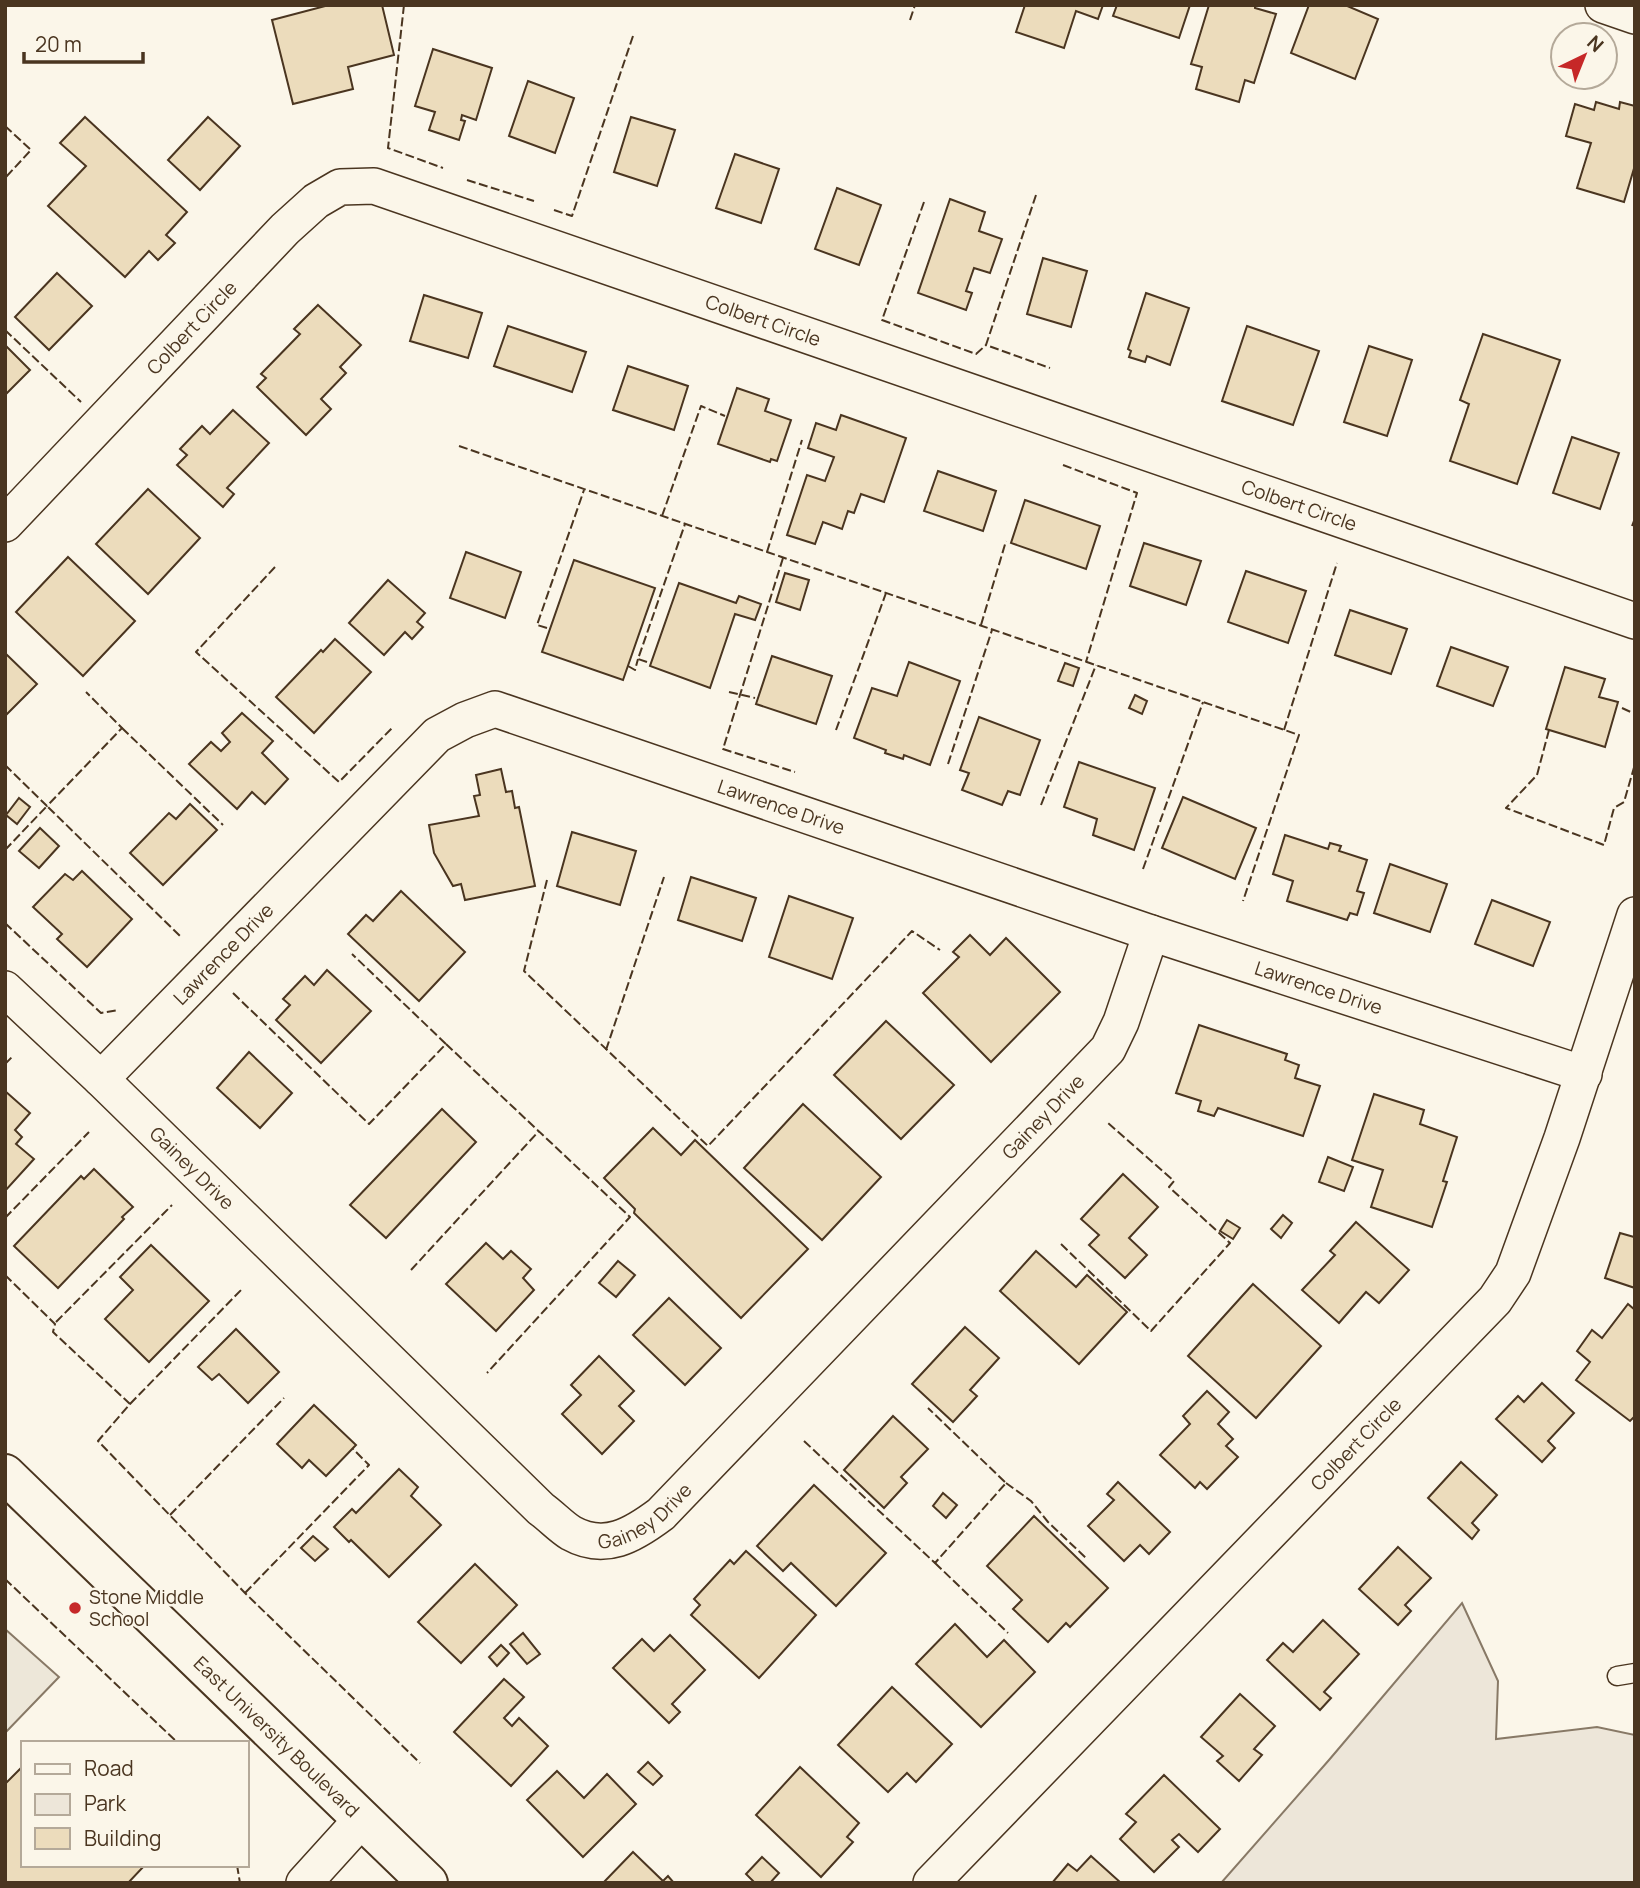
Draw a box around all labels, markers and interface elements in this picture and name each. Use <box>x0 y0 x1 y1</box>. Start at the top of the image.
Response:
scale bar <box>24 21 144 65</box>
north arrow <box>1549 21 1619 91</box>
text: N <box>1582 29 1609 58</box>
text: 20 m <box>35 30 82 58</box>
street label: Colbert Circle <box>141 275 242 380</box>
street label: Colbert Circle <box>702 288 824 352</box>
street label: Colbert Circle <box>1238 473 1360 537</box>
street label: Lawrence Drive <box>714 773 848 840</box>
street label: Lawrence Drive <box>168 897 279 1010</box>
street label: Lawrence Drive <box>1251 955 1386 1020</box>
street label: Gainey Drive <box>996 1068 1090 1165</box>
street label: Gainey Drive <box>144 1121 240 1215</box>
street label: Colbert Circle <box>1305 1392 1407 1496</box>
street label: Gainey Drive <box>597 1477 697 1555</box>
place label: Stone Middle School <box>89 1584 204 1632</box>
marker: Stone Middle School <box>67 1600 83 1616</box>
street label: East University Boulevard <box>188 1650 365 1823</box>
legend <box>21 1741 248 1867</box>
text: Road <box>84 1754 134 1782</box>
text: Park <box>84 1789 126 1817</box>
text: Building <box>84 1824 161 1852</box>

